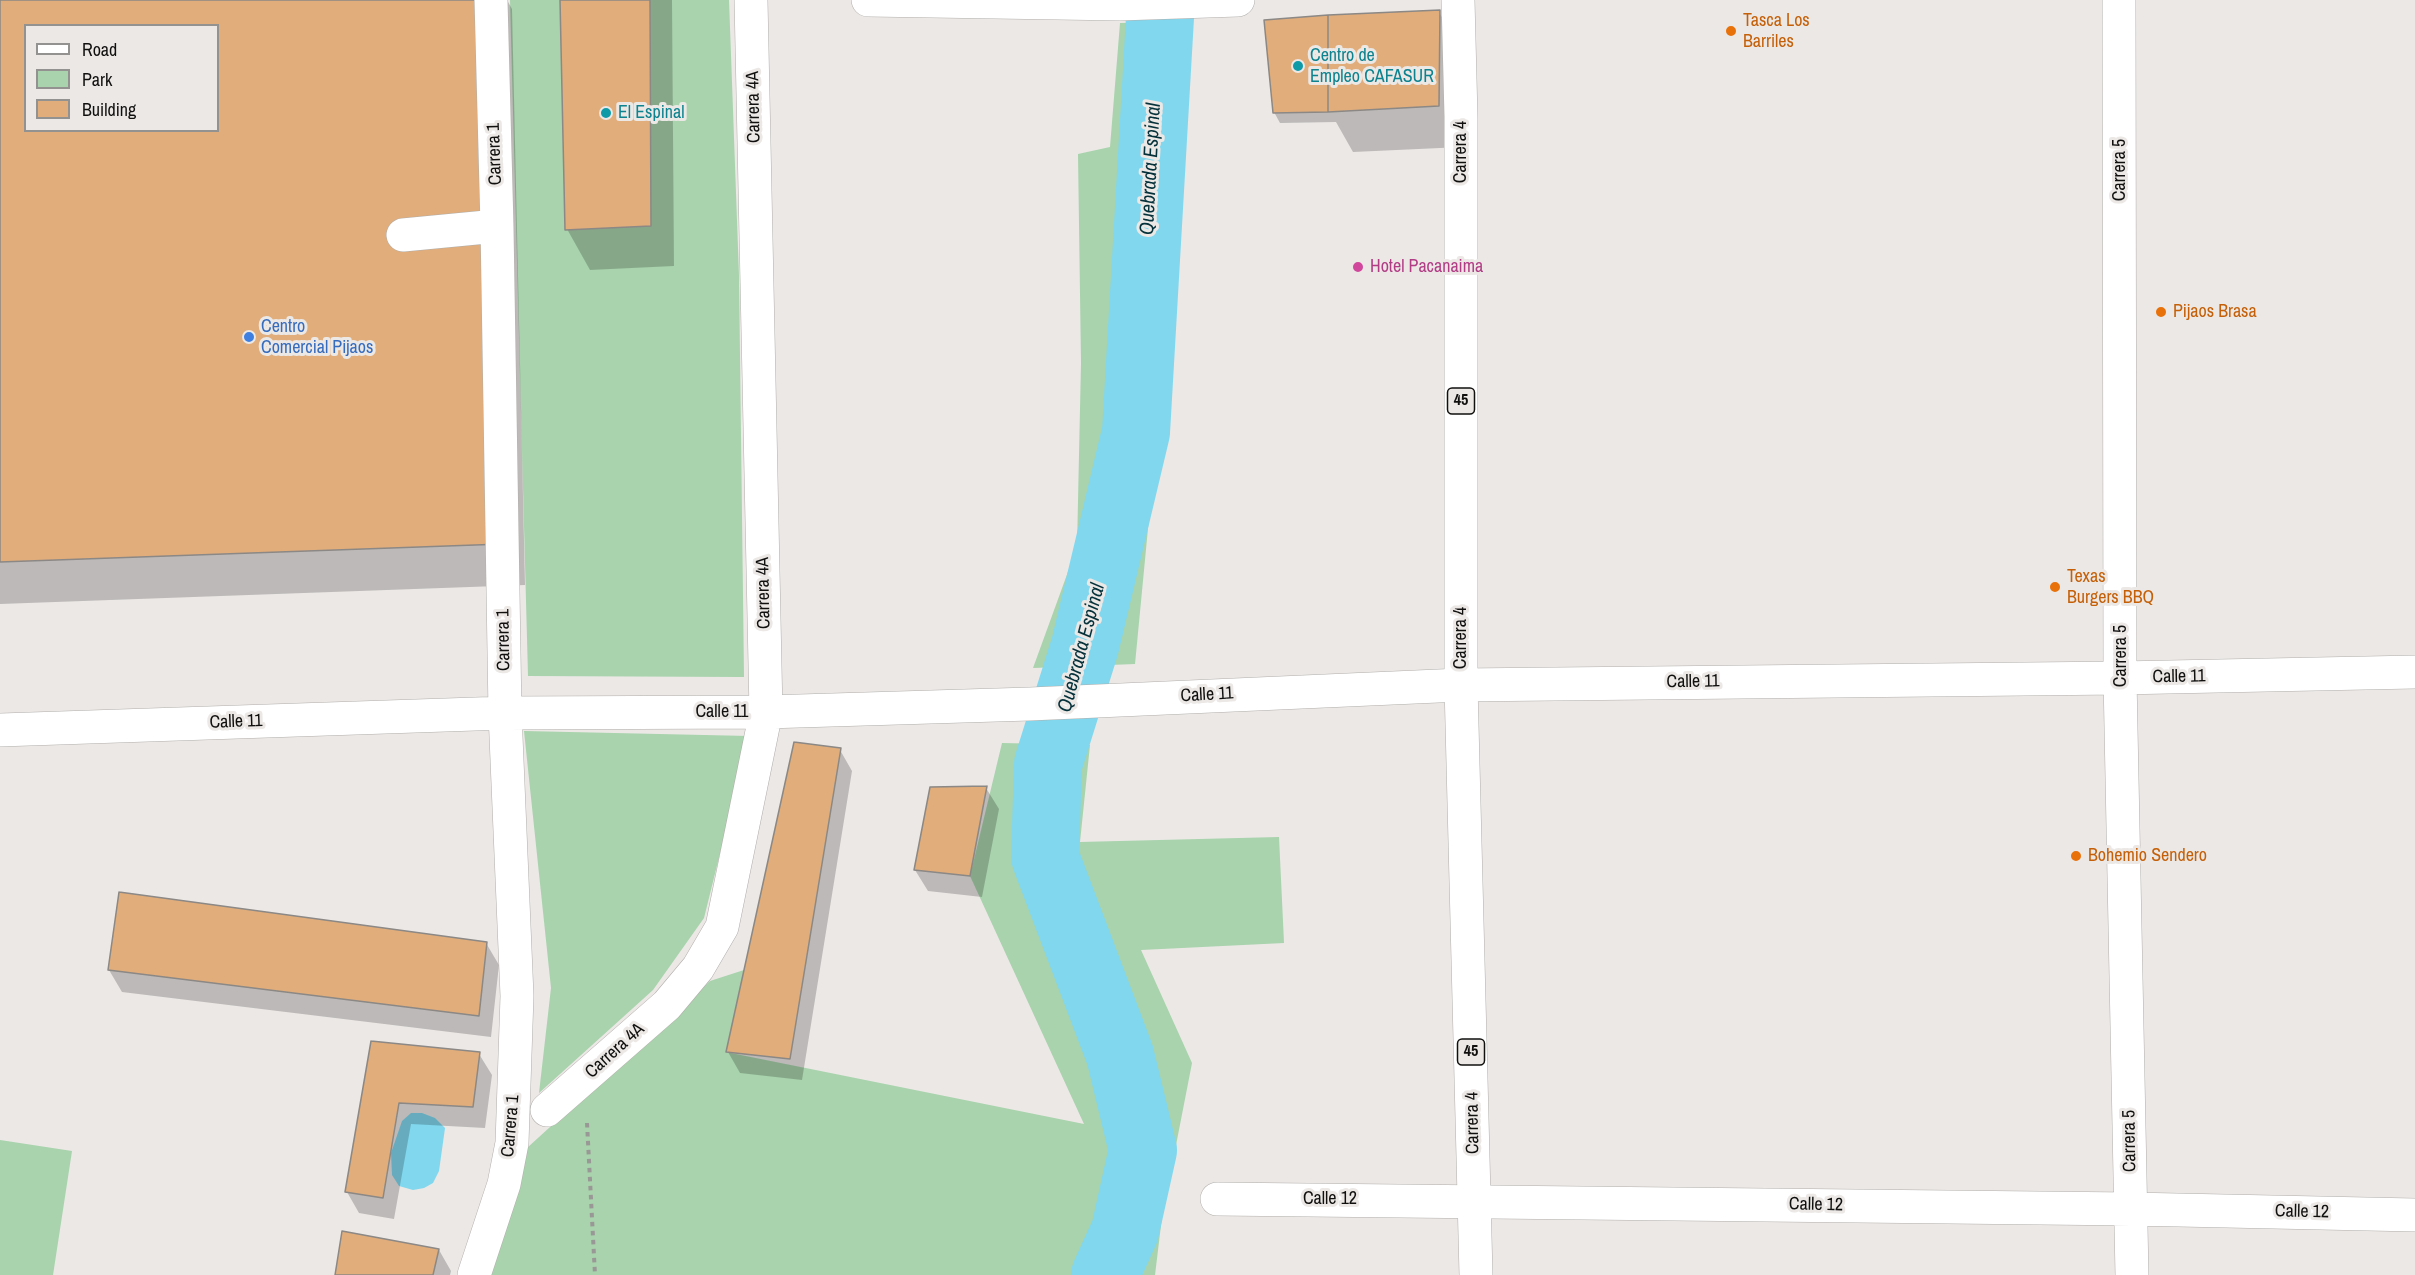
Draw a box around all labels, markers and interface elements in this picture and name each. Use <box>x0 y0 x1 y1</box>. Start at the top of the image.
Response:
place label: Tasca Los Barriles <box>1743 10 1810 52</box>
legend <box>24 24 219 132</box>
marker: Tasca Los Barriles <box>1724 24 1738 38</box>
text: Road <box>82 37 117 62</box>
place label: Centro de Empleo CAFASUR <box>1310 45 1434 88</box>
marker: Centro de Empleo CAFASUR <box>1291 59 1305 73</box>
text: Park <box>82 67 112 92</box>
street label: Carrera 4A <box>743 71 765 143</box>
text: Building <box>82 97 136 122</box>
place label: El Espinal <box>618 102 684 124</box>
water label: Quebrada Espinal <box>1136 102 1166 236</box>
marker: El Espinal <box>599 106 613 120</box>
street label: Carrera 4 <box>1450 121 1472 183</box>
street label: Carrera 1 <box>483 122 507 186</box>
street label: Carrera 5 <box>2109 139 2131 201</box>
place label: Hotel Pacanaima <box>1370 256 1483 278</box>
marker: Hotel Pacanaima <box>1351 260 1365 274</box>
place label: Pijaos Brasa <box>2173 301 2257 323</box>
marker: Pijaos Brasa <box>2154 305 2168 319</box>
place label: Centro Comercial Pijaos <box>261 316 373 358</box>
marker: Centro Comercial Pijaos <box>242 330 256 344</box>
road number: 45 <box>1448 388 1474 414</box>
street label: Carrera 4A <box>753 557 775 629</box>
place label: Texas Burgers BBQ <box>2067 566 2154 608</box>
marker: Texas Burgers BBQ <box>2048 580 2062 594</box>
water label: Quebrada Espinal <box>1053 581 1111 715</box>
street label: Carrera 4 <box>1450 607 1472 669</box>
street label: Carrera 1 <box>493 609 515 671</box>
street label: Carrera 5 <box>2110 625 2132 687</box>
street label: Calle 11 <box>2152 666 2206 688</box>
street label: Calle 11 <box>1666 671 1720 693</box>
street label: Calle 11 <box>1180 683 1234 707</box>
street label: Calle 11 <box>695 701 749 723</box>
street label: Calle 11 <box>209 710 263 734</box>
place label: Bohemio Sendero <box>2088 845 2207 867</box>
marker: Bohemio Sendero <box>2069 849 2083 863</box>
street label: Carrera 4A <box>581 1019 649 1083</box>
road number: 45 <box>1458 1039 1484 1065</box>
street label: Carrera 4 <box>1462 1092 1484 1154</box>
street label: Carrera 1 <box>498 1094 524 1158</box>
street label: Carrera 5 <box>2119 1110 2141 1172</box>
street label: Calle 12 <box>1303 1188 1357 1210</box>
street label: Calle 12 <box>1789 1194 1843 1216</box>
street label: Calle 12 <box>2275 1201 2329 1223</box>

